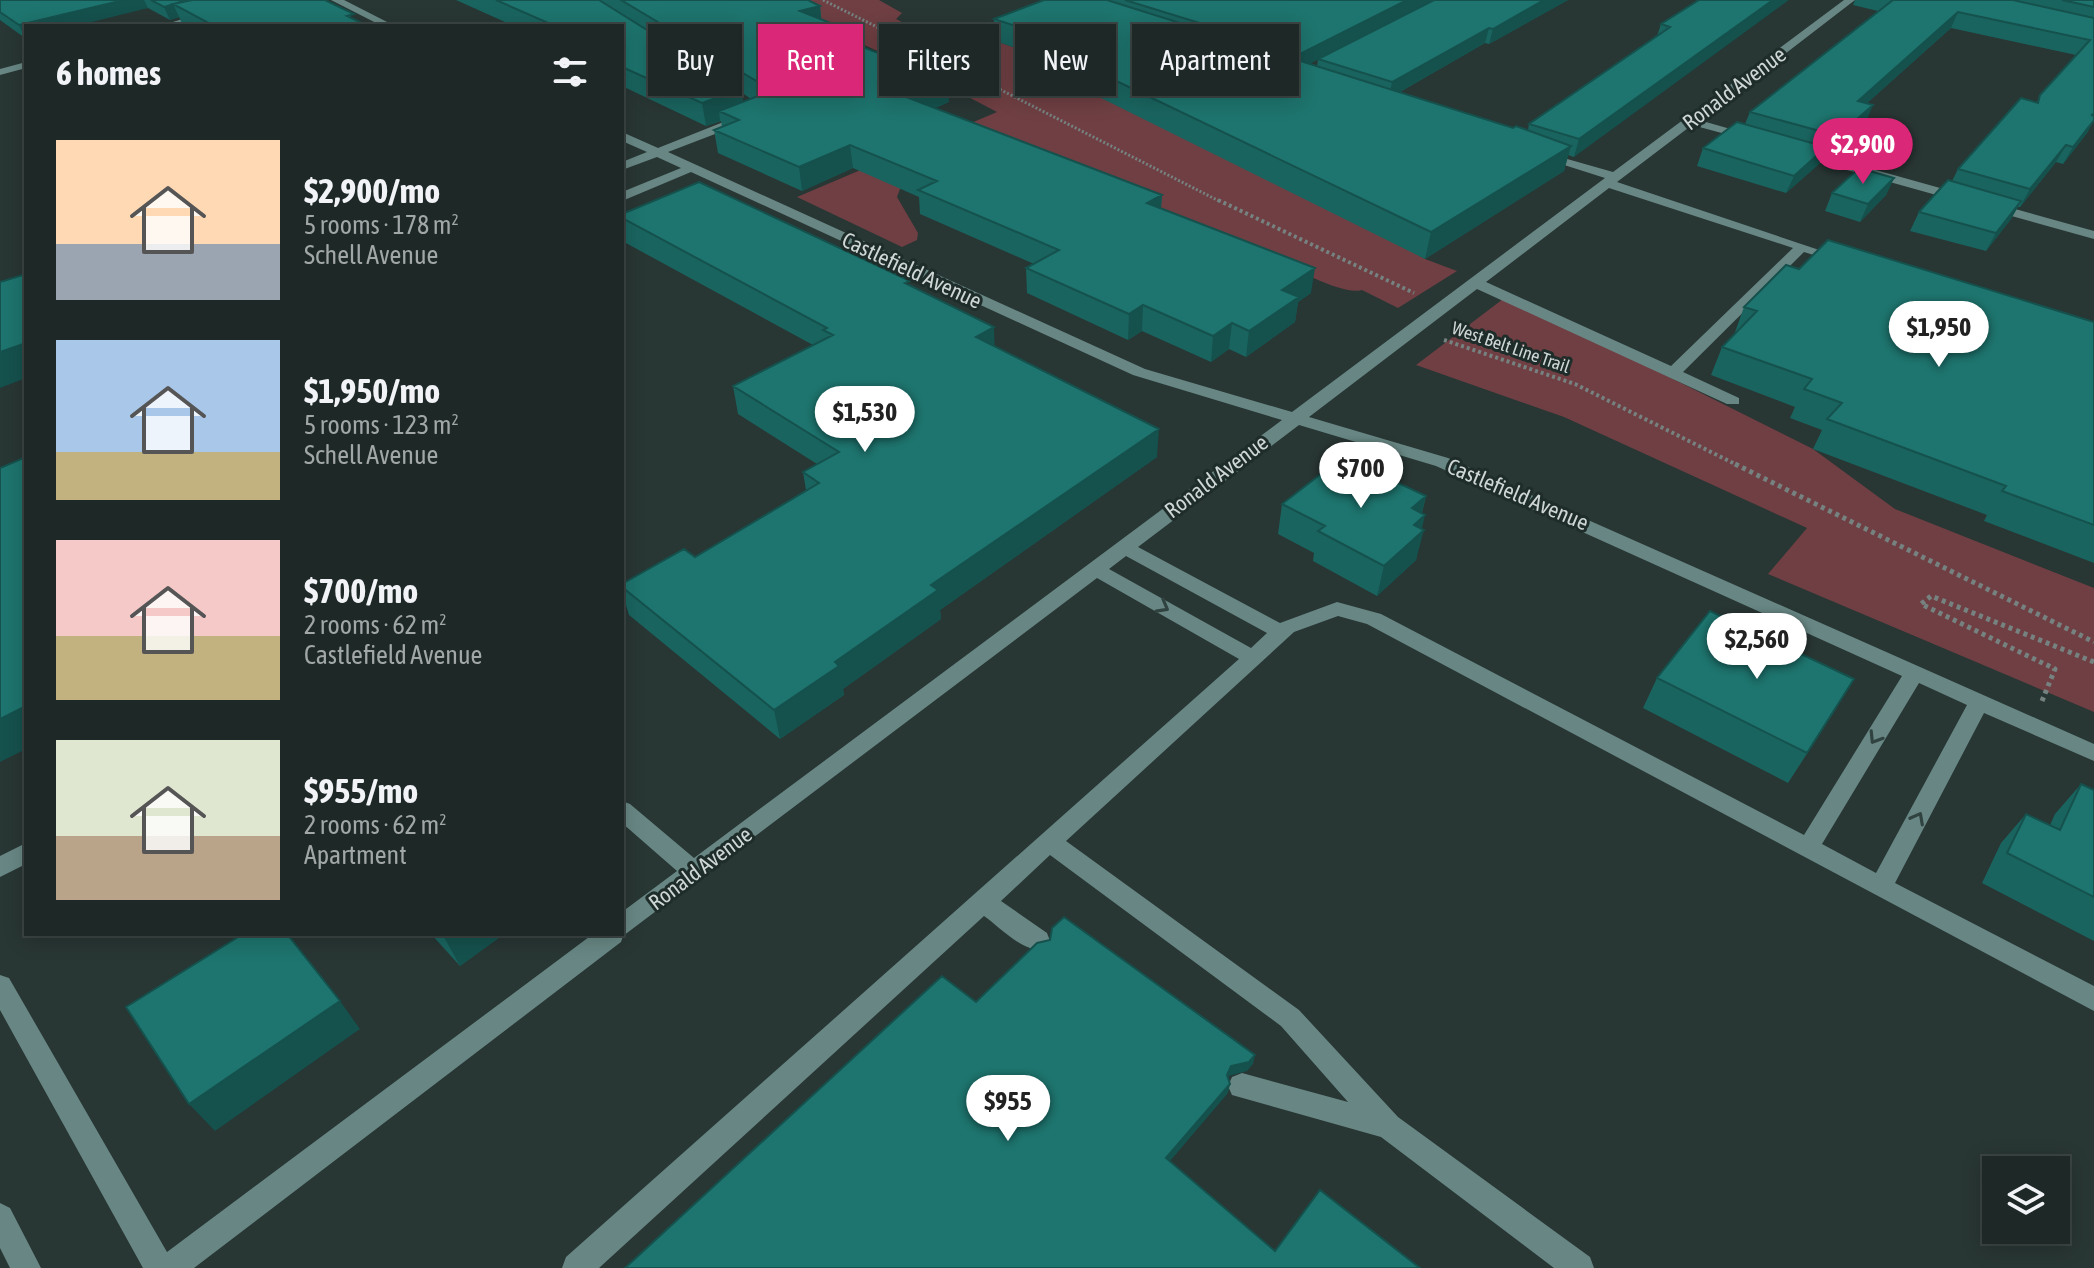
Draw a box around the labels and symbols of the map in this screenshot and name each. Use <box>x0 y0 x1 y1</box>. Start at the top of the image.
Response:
street label: Ronald Avenue <box>1677 41 1791 135</box>
pin: $2,900 <box>1798 118 1928 186</box>
street label: Castlefield Avenue <box>838 226 986 314</box>
pin: $1,950 <box>1874 301 2004 369</box>
street label: West Belt Line Trail <box>1449 317 1573 377</box>
pin: $1,530 <box>800 386 930 454</box>
street label: Ronald Avenue <box>1159 429 1273 523</box>
pin: $700 <box>1314 442 1408 510</box>
street label: Castlefield Avenue <box>1443 453 1593 535</box>
one-way arrow <box>1154 597 1169 613</box>
pin: $2,560 <box>1692 613 1822 681</box>
one-way arrow <box>1870 729 1885 744</box>
one-way arrow <box>1909 812 1924 826</box>
street label: Ronald Avenue <box>643 821 757 915</box>
pin: $955 <box>961 1075 1055 1143</box>

